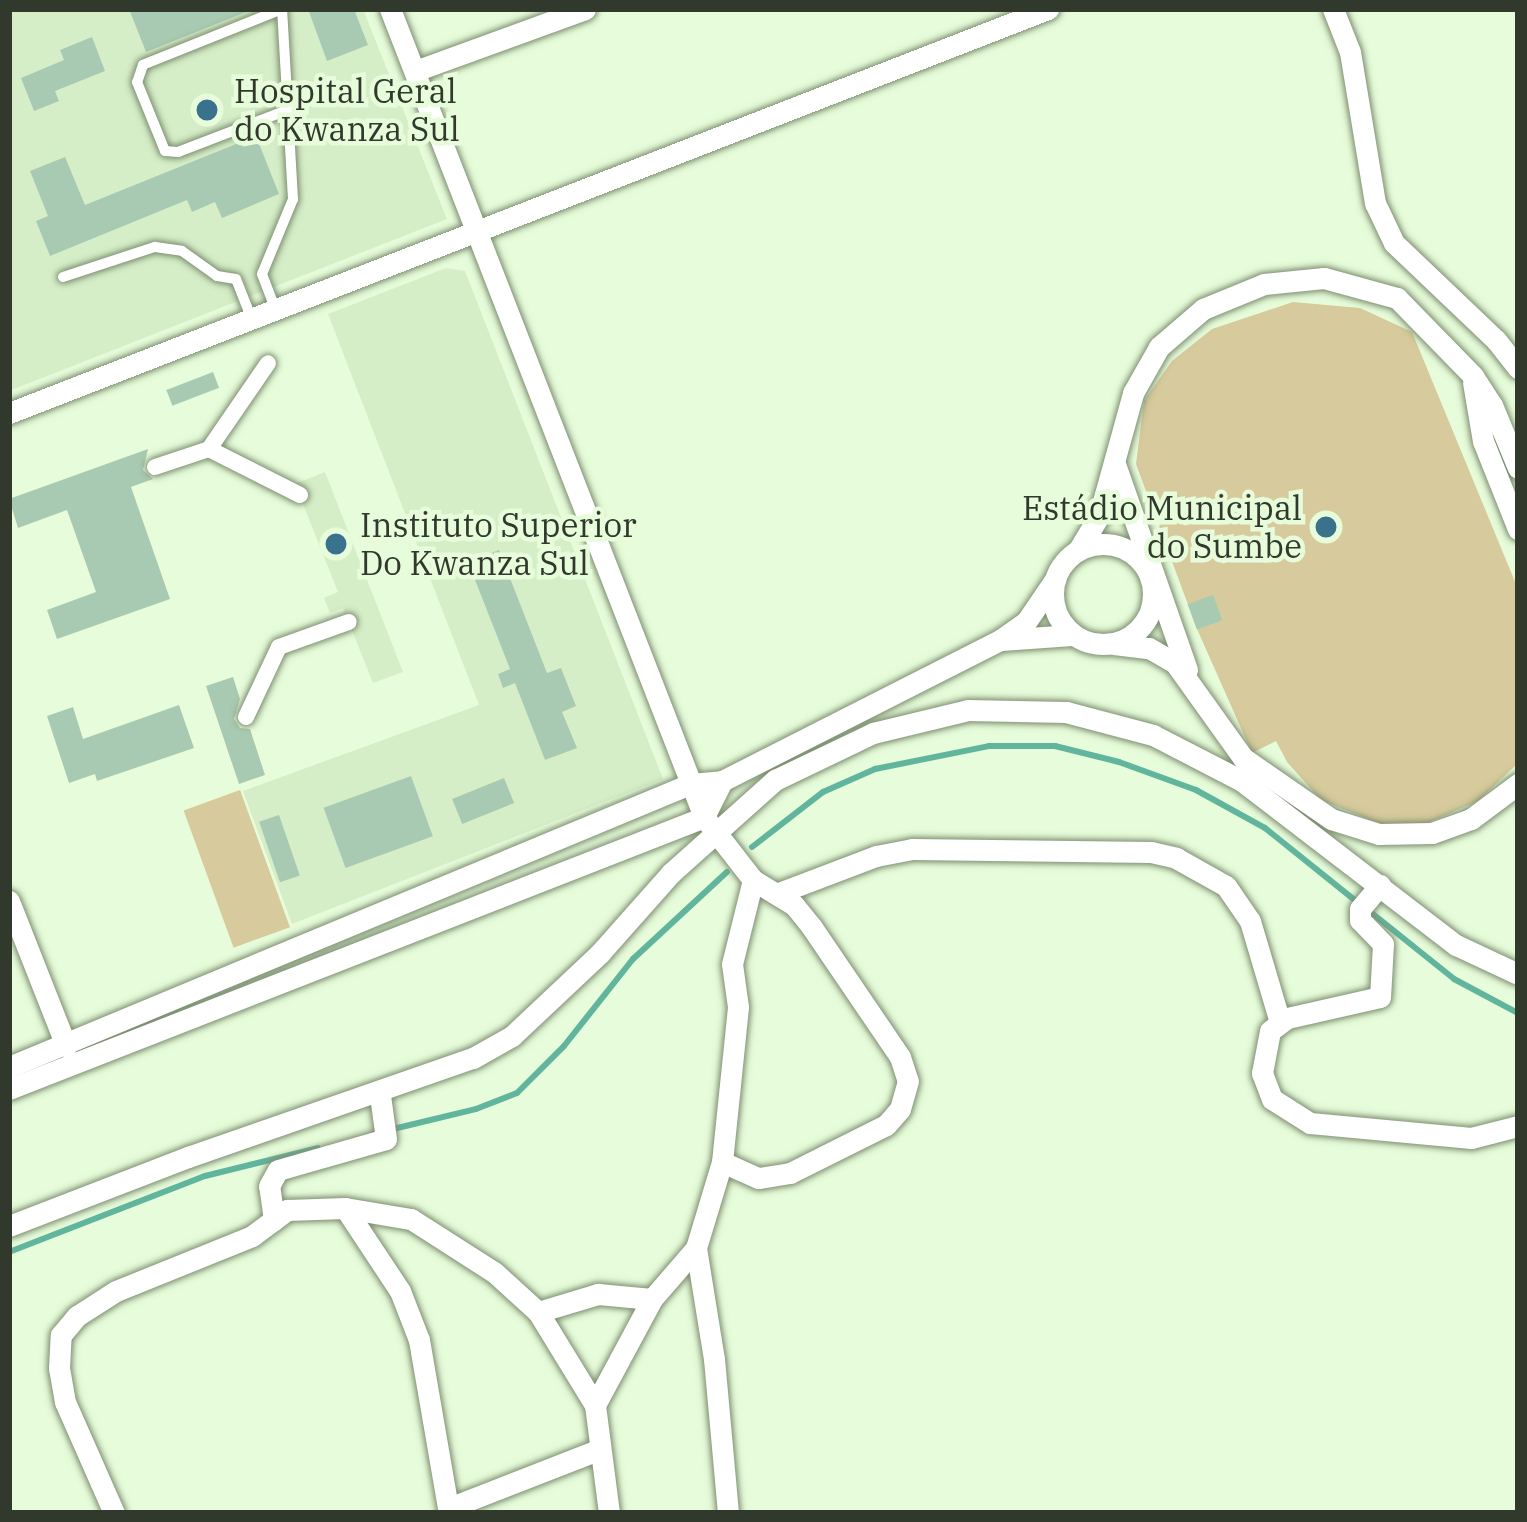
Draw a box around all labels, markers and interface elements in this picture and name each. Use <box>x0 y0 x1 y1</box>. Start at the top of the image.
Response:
place label: Hospital Geral do Kwanza Sul <box>234 71 460 149</box>
marker: Hospital Geral do Kwanza Sul <box>191 94 223 126</box>
place label: Estádio Municipal do Sumbe <box>1022 488 1302 566</box>
place label: Instituto Superior Do Kwanza Sul <box>360 505 637 583</box>
marker: Estádio Municipal do Sumbe <box>1313 514 1339 540</box>
marker: Instituto Superior Do Kwanza Sul <box>323 531 349 557</box>

